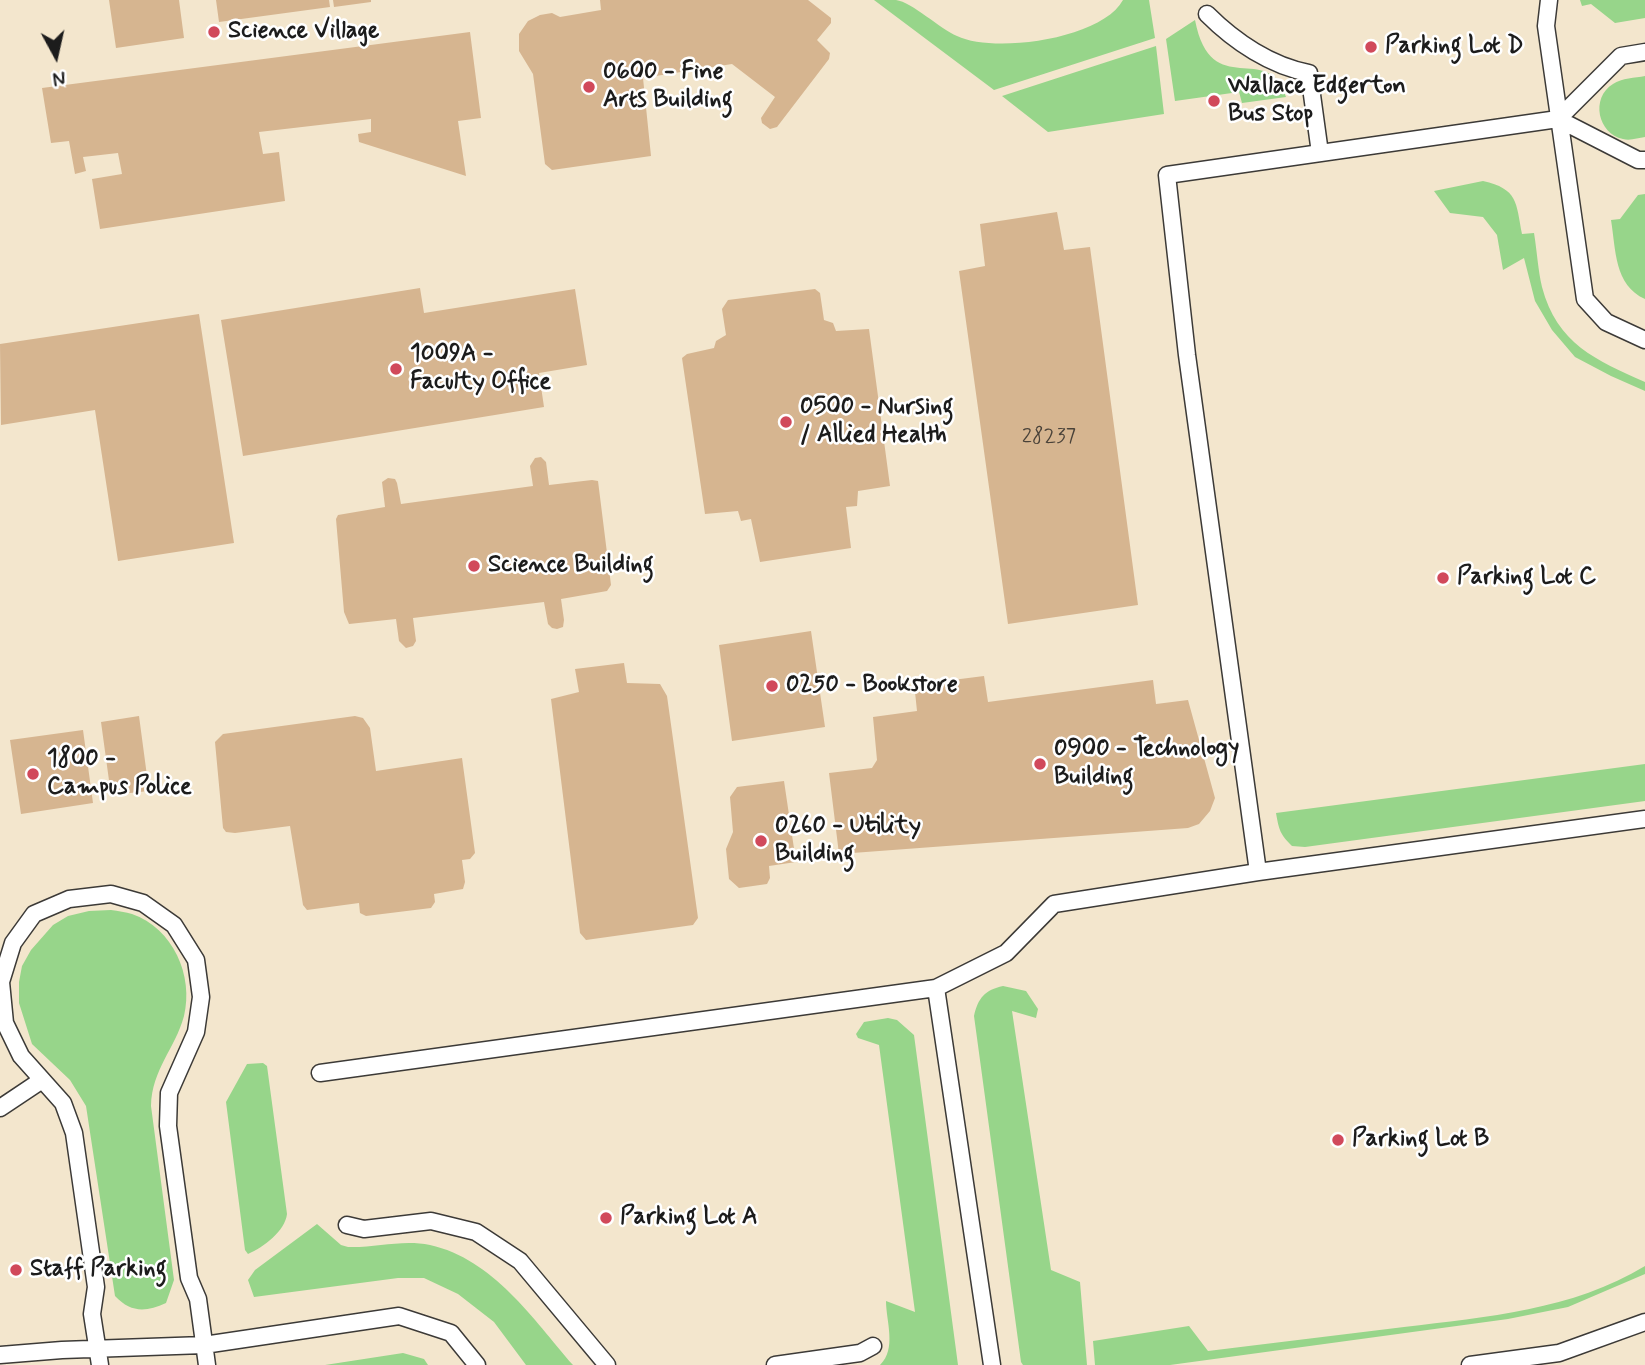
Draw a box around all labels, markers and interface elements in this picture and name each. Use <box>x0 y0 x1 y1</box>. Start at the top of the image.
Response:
place label: Science Village <box>228 18 379 46</box>
north arrow <box>21 21 91 91</box>
marker: Science Village <box>206 24 222 40</box>
place label: Parking Lot D <box>1385 33 1523 61</box>
marker: Parking Lot D <box>1363 39 1379 55</box>
place label: 0600 - Fine Arts Building <box>603 59 733 115</box>
text: N <box>51 64 67 91</box>
place label: Wallace Edgerton Bus Stop <box>1228 73 1406 129</box>
marker: 0600 - Fine Arts Building <box>581 79 597 95</box>
marker: Wallace Edgerton Bus Stop <box>1206 93 1222 109</box>
place label: 1009A - Faculty Office <box>410 341 551 397</box>
marker: 1009A - Faculty Office <box>388 361 404 377</box>
place label: 0500 - Nursing / Allied Health <box>800 394 954 450</box>
marker: 0500 - Nursing / Allied Health <box>778 414 794 430</box>
house number: 28237 <box>1022 425 1076 451</box>
place label: Science Building <box>488 552 654 580</box>
marker: Science Building <box>466 558 482 574</box>
place label: Parking Lot C <box>1457 564 1596 592</box>
marker: Parking Lot C <box>1435 570 1451 586</box>
place label: 0250 - Bookstore <box>786 672 958 700</box>
marker: 0250 - Bookstore <box>764 678 780 694</box>
place label: 0900 - Technology Building <box>1054 736 1239 792</box>
place label: 1800 - Campus Police <box>47 746 192 802</box>
marker: 0900 - Technology Building <box>1032 756 1048 772</box>
marker: 1800 - Campus Police <box>25 766 41 782</box>
place label: 0260 - Utility Building <box>775 813 921 869</box>
marker: 0260 - Utility Building <box>753 833 769 849</box>
place label: Parking Lot B <box>1352 1126 1489 1154</box>
marker: Parking Lot B <box>1330 1132 1346 1148</box>
place label: Parking Lot A <box>620 1204 758 1232</box>
marker: Parking Lot A <box>598 1210 614 1226</box>
place label: Staff Parking <box>30 1256 167 1284</box>
marker: Staff Parking <box>8 1262 24 1278</box>

